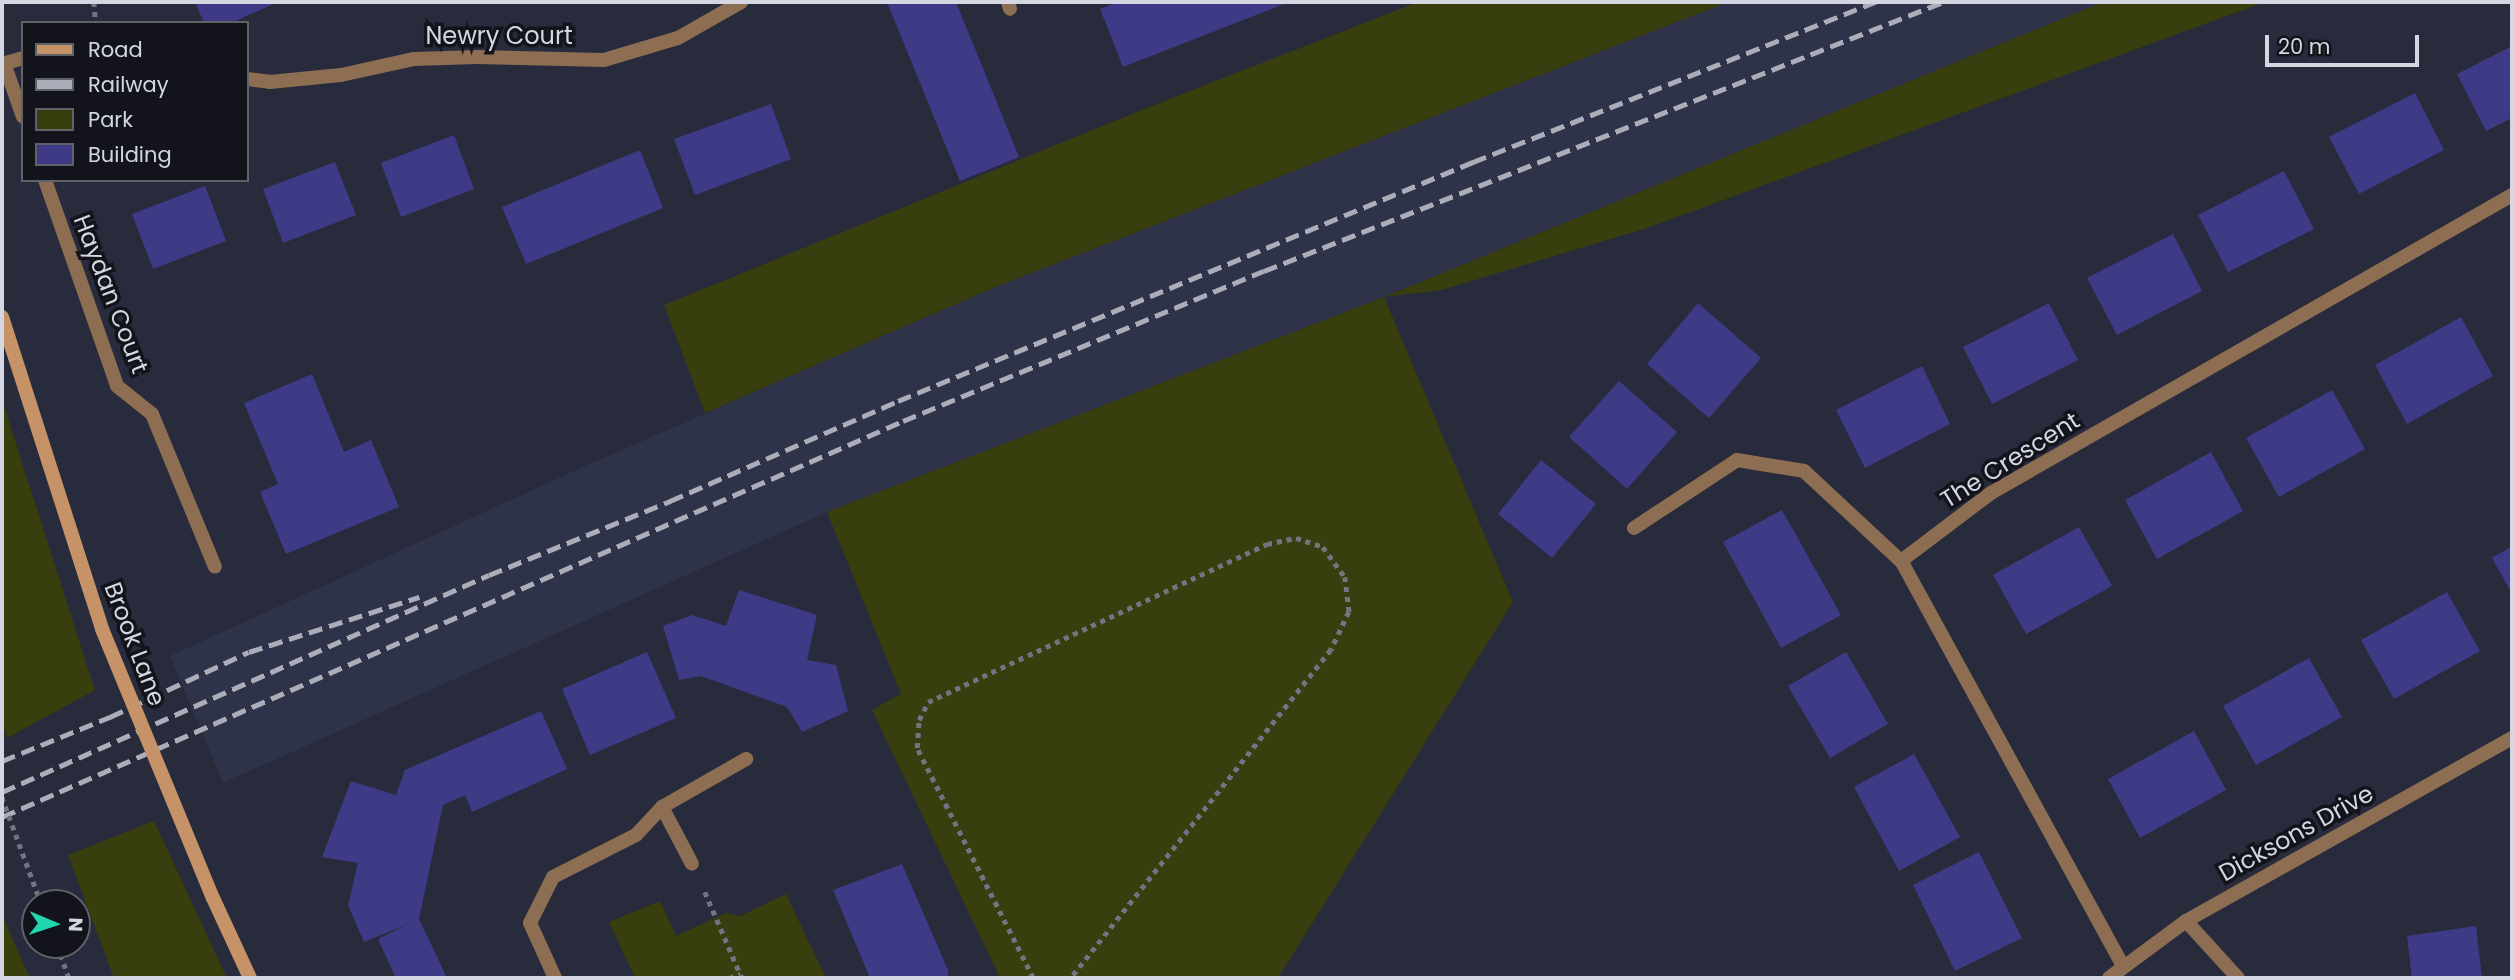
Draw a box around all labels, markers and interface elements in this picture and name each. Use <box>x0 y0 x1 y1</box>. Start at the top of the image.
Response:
legend <box>21 21 248 182</box>
scale bar <box>2269 21 2423 65</box>
street label: Newry Court <box>425 22 573 50</box>
text: 20 m <box>2278 32 2331 61</box>
text: Road <box>88 35 143 64</box>
text: Railway <box>88 70 169 99</box>
text: Park <box>88 105 133 134</box>
text: Building <box>88 140 172 169</box>
street label: Haydan Court <box>68 211 154 377</box>
street label: The Crescent <box>1935 406 2085 514</box>
street label: Brook Lane <box>98 578 172 710</box>
street label: Dicksons Drive <box>2214 779 2378 887</box>
north arrow <box>21 889 91 959</box>
text: N <box>62 917 89 932</box>

